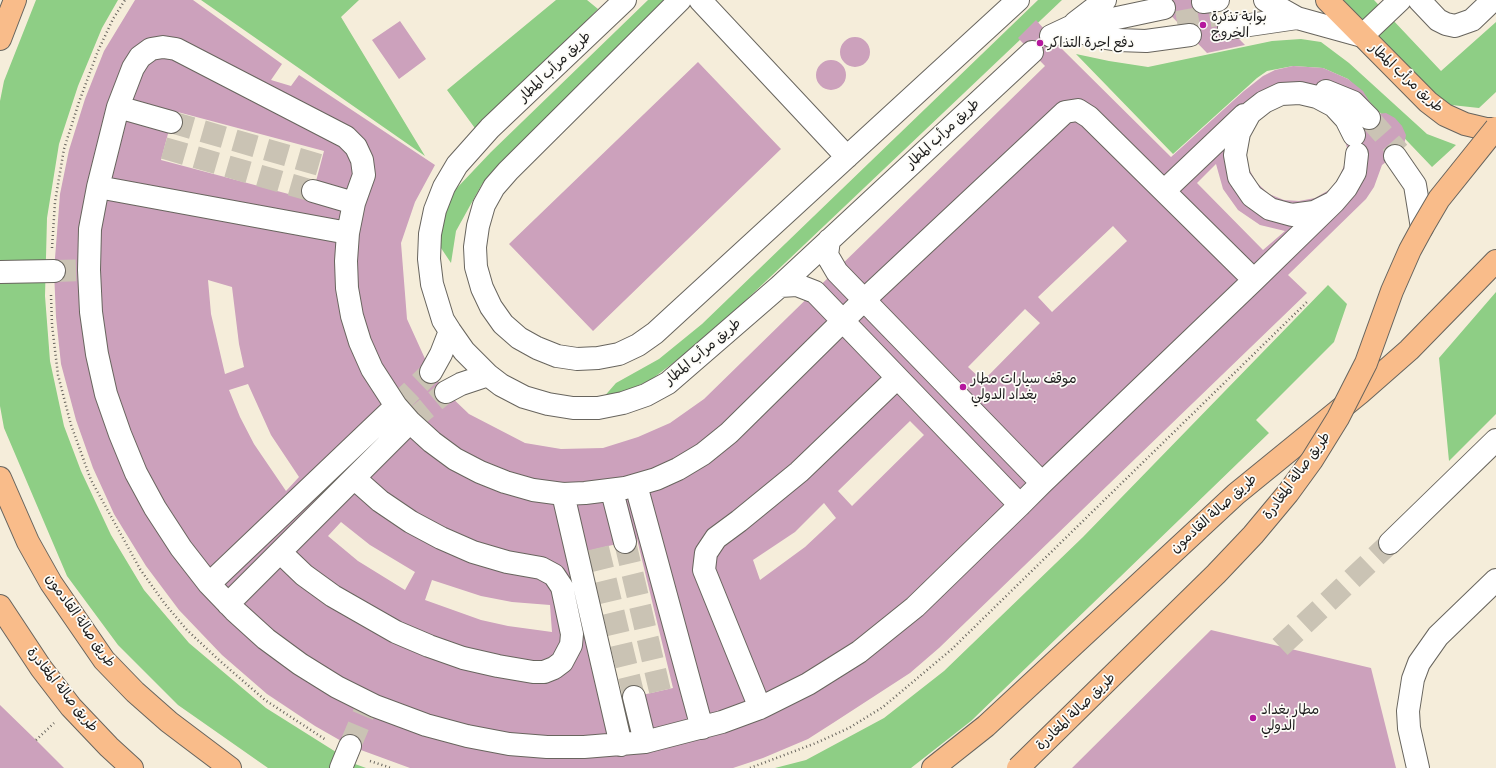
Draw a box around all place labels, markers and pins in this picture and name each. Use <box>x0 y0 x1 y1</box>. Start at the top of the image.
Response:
place label: بوابة تذكرة الخروج <box>1211 9 1267 42</box>
marker: بوابة تذكرة الخروج <box>1198 20 1208 30</box>
place label: دفع اجرة التذاكر <box>1048 35 1134 51</box>
marker: دفع اجرة التذاكر <box>1035 38 1045 48</box>
place label: موقف سيارات مطار بغداد الدولي <box>971 371 1077 404</box>
marker: موقف سيارات مطار بغداد الدولي <box>958 382 968 392</box>
place label: مطار بغداد الدولي <box>1261 702 1319 734</box>
marker: مطار بغداد الدولي <box>1248 713 1258 723</box>

